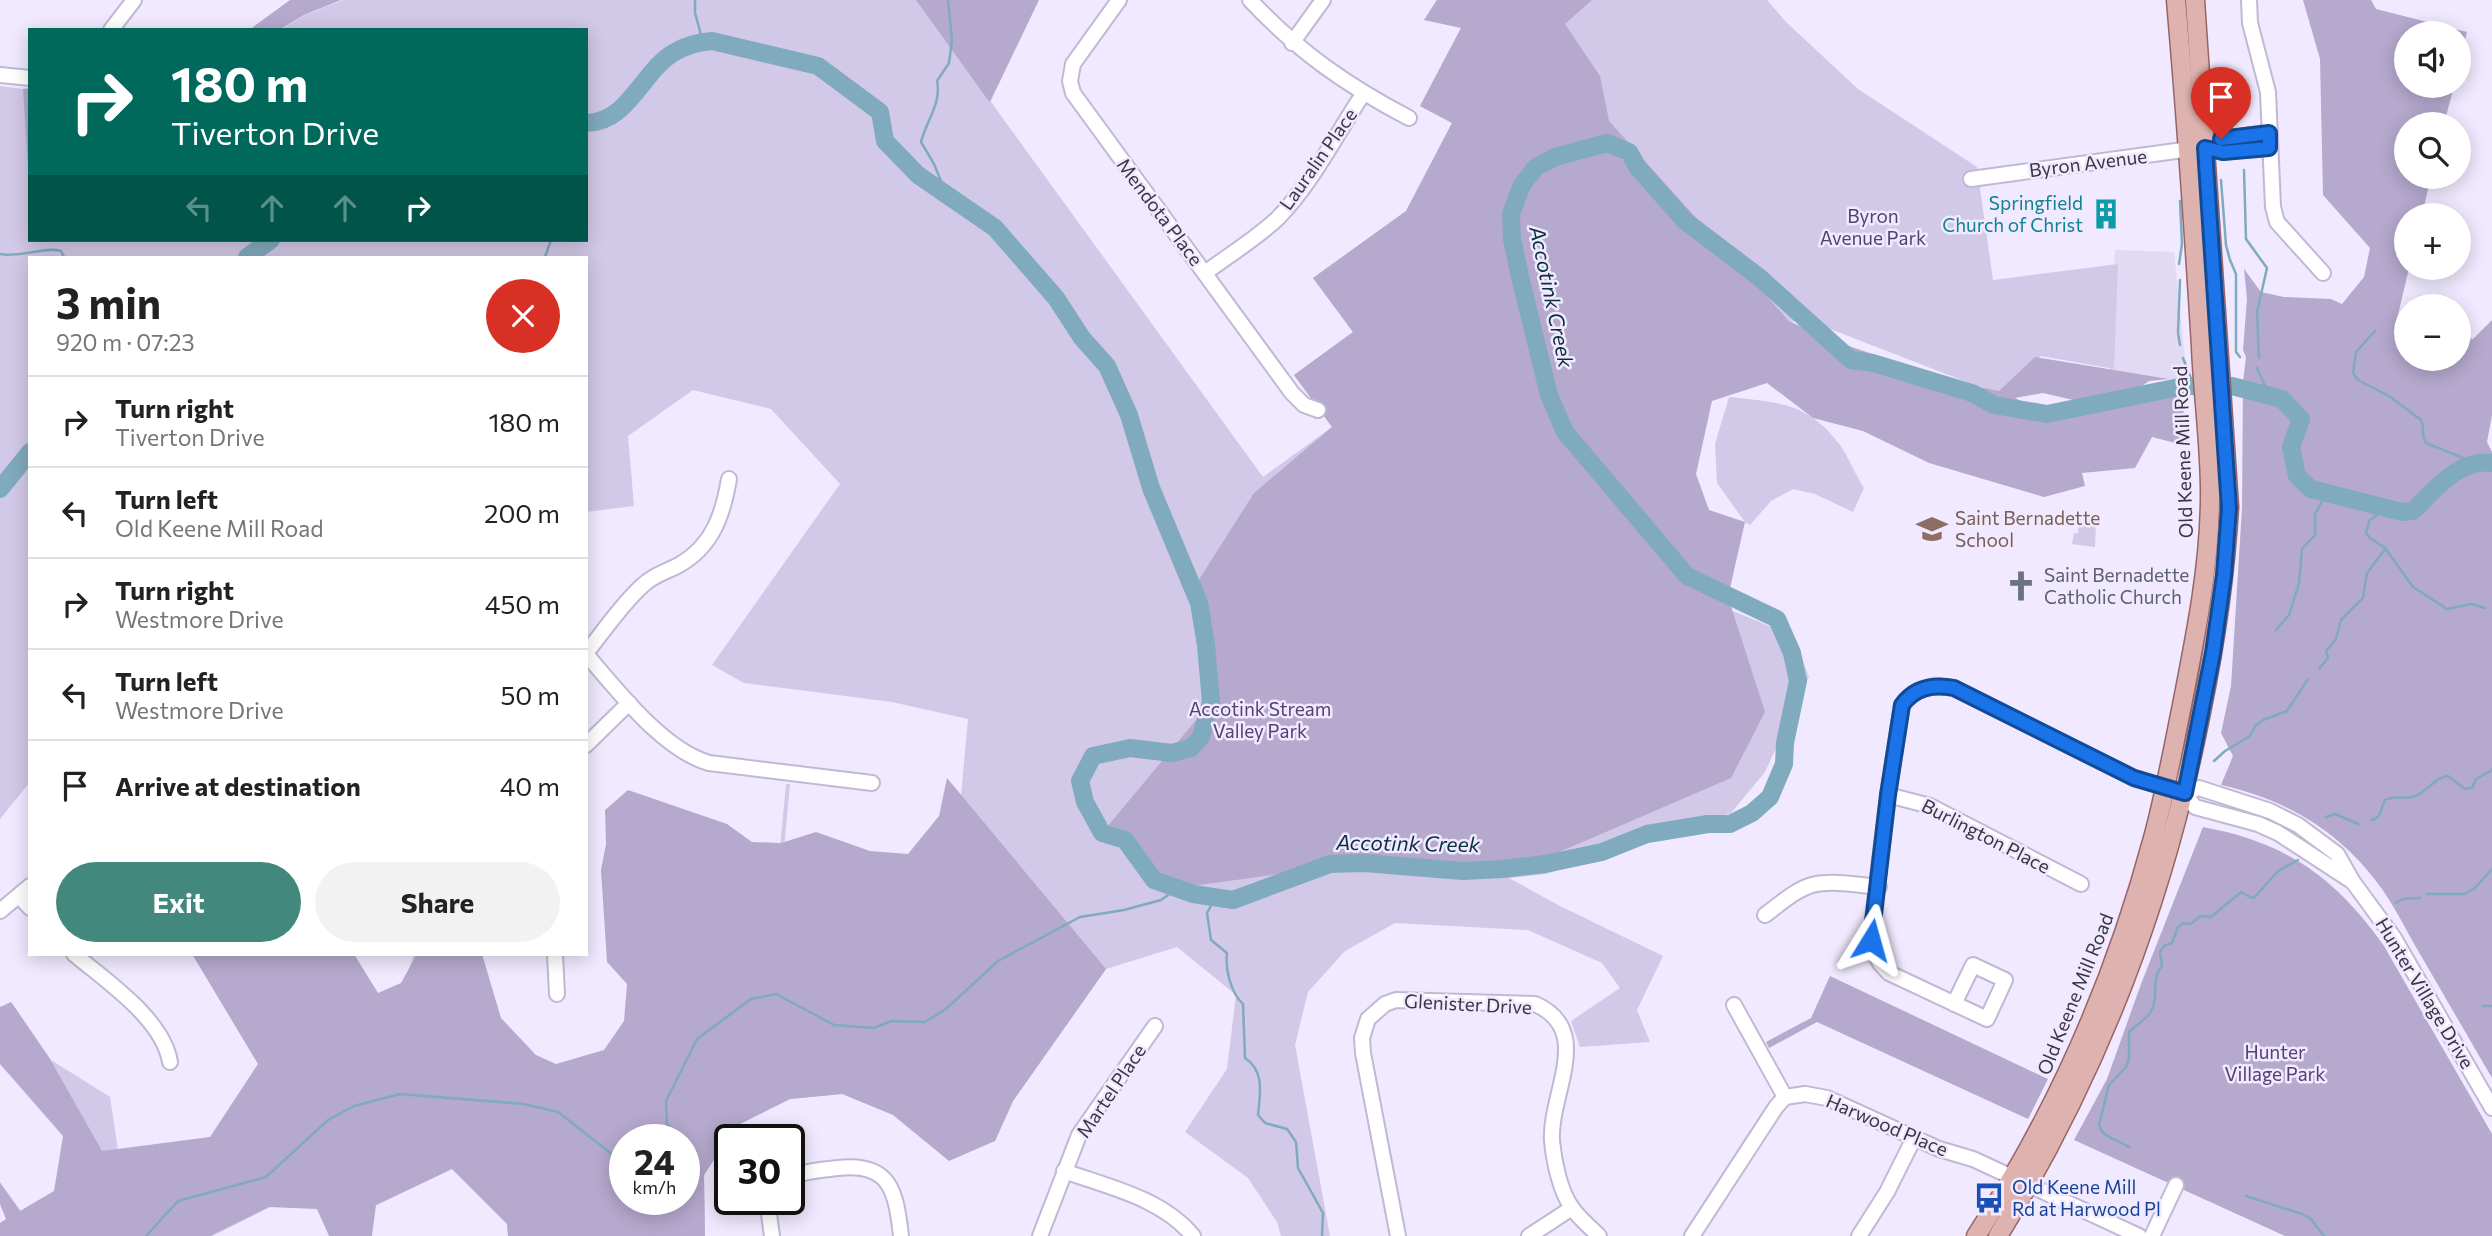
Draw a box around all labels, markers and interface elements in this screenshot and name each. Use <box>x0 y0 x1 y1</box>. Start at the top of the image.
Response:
map controls <box>2394 21 2471 371</box>
button: sound <box>2394 21 2471 98</box>
text: 180 m <box>171 52 308 112</box>
icon: right <box>56 56 147 147</box>
pin <box>2191 67 2251 139</box>
icon: arrive <box>2202 78 2240 116</box>
street label: Lauralin Place <box>1274 103 1361 214</box>
text: Tiverton Drive <box>171 112 379 152</box>
button: search <box>2394 112 2471 189</box>
street label: Byron Avenue <box>2028 144 2148 181</box>
street label: Mendota Place <box>1112 153 1208 270</box>
icon: left <box>180 189 218 227</box>
icon: ahead <box>253 189 291 227</box>
icon: ahead <box>326 189 364 227</box>
icon: right <box>399 189 437 227</box>
place label: Springfield Church of Christ <box>1942 191 2083 236</box>
building icon: Springfield Church of Christ <box>2089 197 2123 231</box>
button: + <box>2394 203 2471 280</box>
park label: Byron Avenue Park <box>1820 204 1926 249</box>
water label: Accotink Creek <box>1525 223 1580 370</box>
text: 3 min <box>56 276 161 328</box>
button: close <box>486 279 560 353</box>
button: − <box>2394 294 2471 371</box>
text: 920 m · 07:23 <box>56 328 195 356</box>
street label: Old Keene Mill Road <box>2168 365 2197 539</box>
text: Turn right <box>115 392 234 423</box>
icon: right <box>56 403 94 441</box>
text: 180 m <box>488 406 560 437</box>
text: Tiverton Drive <box>115 423 265 451</box>
text: Turn left <box>115 483 218 514</box>
icon: left <box>56 494 94 532</box>
text: 200 m <box>484 497 560 528</box>
place label: Saint Bernadette School <box>1955 506 2100 551</box>
school or university icon: Saint Bernadette School <box>1915 512 1949 546</box>
text: Old Keene Mill Road <box>115 514 324 542</box>
place label: Saint Bernadette Catholic Church <box>2044 563 2189 608</box>
church icon: Saint Bernadette Catholic Church <box>2004 569 2038 603</box>
text: Turn right <box>115 574 234 605</box>
icon: right <box>56 585 94 623</box>
text: 450 m <box>485 588 560 619</box>
text: Westmore Drive <box>115 605 284 633</box>
text: Turn left <box>115 665 218 696</box>
icon: left <box>56 676 94 714</box>
text: 50 m <box>500 679 560 710</box>
text: Westmore Drive <box>115 696 284 724</box>
park label: Accotink Stream Valley Park <box>1189 697 1331 742</box>
icon: arrive <box>56 767 94 805</box>
text: Arrive at destination <box>115 770 361 801</box>
text: 40 m <box>500 770 560 801</box>
street label: Burlington Place <box>1918 793 2054 878</box>
water label: Accotink Creek <box>1335 829 1481 856</box>
button: Exit <box>56 862 301 942</box>
button: Share <box>315 862 560 942</box>
position arrow <box>1834 903 1908 977</box>
street label: Old Keene Mill Road <box>2032 910 2117 1078</box>
street label: Hunter Village Drive <box>2371 913 2480 1072</box>
street label: Glenister Drive <box>1404 989 1533 1018</box>
street label: Martel Place <box>1071 1040 1150 1142</box>
park label: Hunter Village Park <box>2224 1040 2326 1085</box>
street label: Harwood Place <box>1823 1089 1952 1161</box>
speed limit sign: 30 <box>714 1124 805 1215</box>
text: 24 <box>634 1139 675 1182</box>
place label: Old Keene Mill Rd at Harwood Pl <box>2012 1175 2161 1220</box>
text: km/h <box>633 1176 676 1198</box>
bus stop icon: Old Keene Mill Rd at Harwood Pl <box>1972 1181 2006 1215</box>

